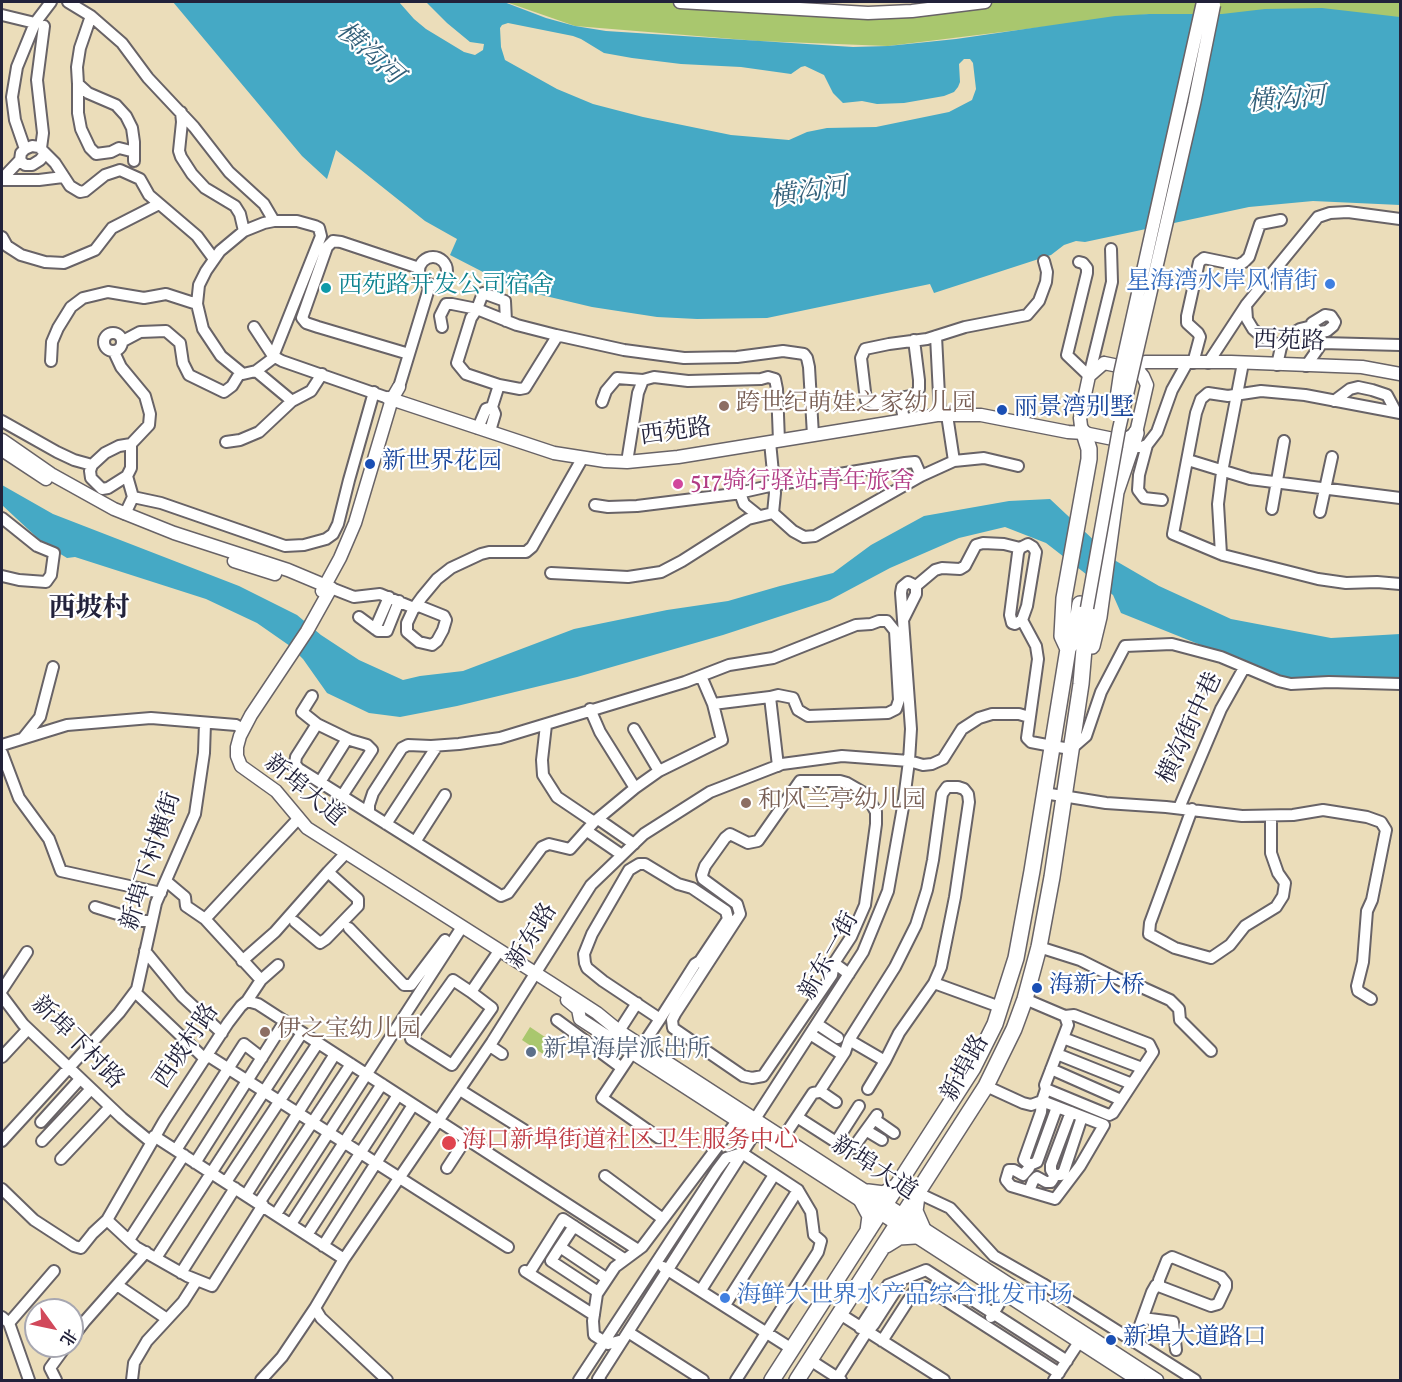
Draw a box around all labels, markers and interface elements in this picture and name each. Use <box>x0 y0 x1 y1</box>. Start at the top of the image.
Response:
water label: 横沟河 <box>329 17 407 93</box>
water label: 横沟河 <box>1247 83 1327 121</box>
water label: 横沟河 <box>768 173 850 217</box>
place label: 星海湾水岸风情街 <box>1126 270 1318 298</box>
place label: 西苑路开发公司宿舍 <box>338 274 554 302</box>
marker: 星海湾水岸风情街 <box>1323 277 1337 291</box>
marker: 西苑路开发公司宿舍 <box>319 281 333 295</box>
street label: 西苑路 <box>1253 327 1325 359</box>
place label: 跨世纪萌娃之家幼儿园 <box>736 392 976 420</box>
place label: 丽景湾别墅 <box>1014 396 1134 424</box>
marker: 跨世纪萌娃之家幼儿园 <box>717 399 731 413</box>
marker: 丽景湾别墅 <box>995 403 1009 417</box>
street label: 西苑路 <box>638 415 714 453</box>
place label: 新世界花园 <box>382 450 502 478</box>
marker: 新世界花园 <box>363 457 377 471</box>
place label: 517骑行驿站青年旅舍 <box>690 470 914 498</box>
marker: 517骑行驿站青年旅舍 <box>671 477 685 491</box>
district label: 西坡村 <box>49 595 129 627</box>
street label: 横沟街中巷 <box>1154 669 1230 789</box>
street label: 新埠大道 <box>257 750 349 834</box>
street label: 新埠下村横街 <box>117 789 189 935</box>
place label: 和风兰亭幼儿园 <box>758 789 926 817</box>
marker: 和风兰亭幼儿园 <box>739 796 753 810</box>
street label: 新东路 <box>503 899 565 975</box>
street label: 新东一街 <box>795 908 867 1006</box>
place label: 海新大桥 <box>1049 974 1145 1002</box>
marker: 海新大桥 <box>1030 981 1044 995</box>
street label: 新埠下村路 <box>23 991 129 1097</box>
street label: 西坡村路 <box>149 999 227 1095</box>
place label: 伊之宝幼儿园 <box>277 1018 421 1046</box>
marker: 伊之宝幼儿园 <box>258 1025 272 1039</box>
street label: 新埠路 <box>937 1031 997 1107</box>
place label: 新埠海岸派出所 <box>543 1038 711 1066</box>
marker: 新埠海岸派出所 <box>524 1045 538 1059</box>
place label: 海口新埠街道社区卫生服务中心 <box>462 1129 798 1157</box>
street label: 新埠大道 <box>825 1132 921 1208</box>
marker: 海口新埠街道社区卫生服务中心 <box>440 1134 458 1152</box>
place label: 海鲜大世界水产品综合批发市场 <box>737 1284 1073 1312</box>
marker: 海鲜大世界水产品综合批发市场 <box>718 1291 732 1305</box>
north arrow <box>24 1298 84 1358</box>
text: 北 <box>54 1324 81 1349</box>
place label: 新埠大道路口 <box>1123 1326 1267 1354</box>
marker: 新埠大道路口 <box>1104 1333 1118 1347</box>

